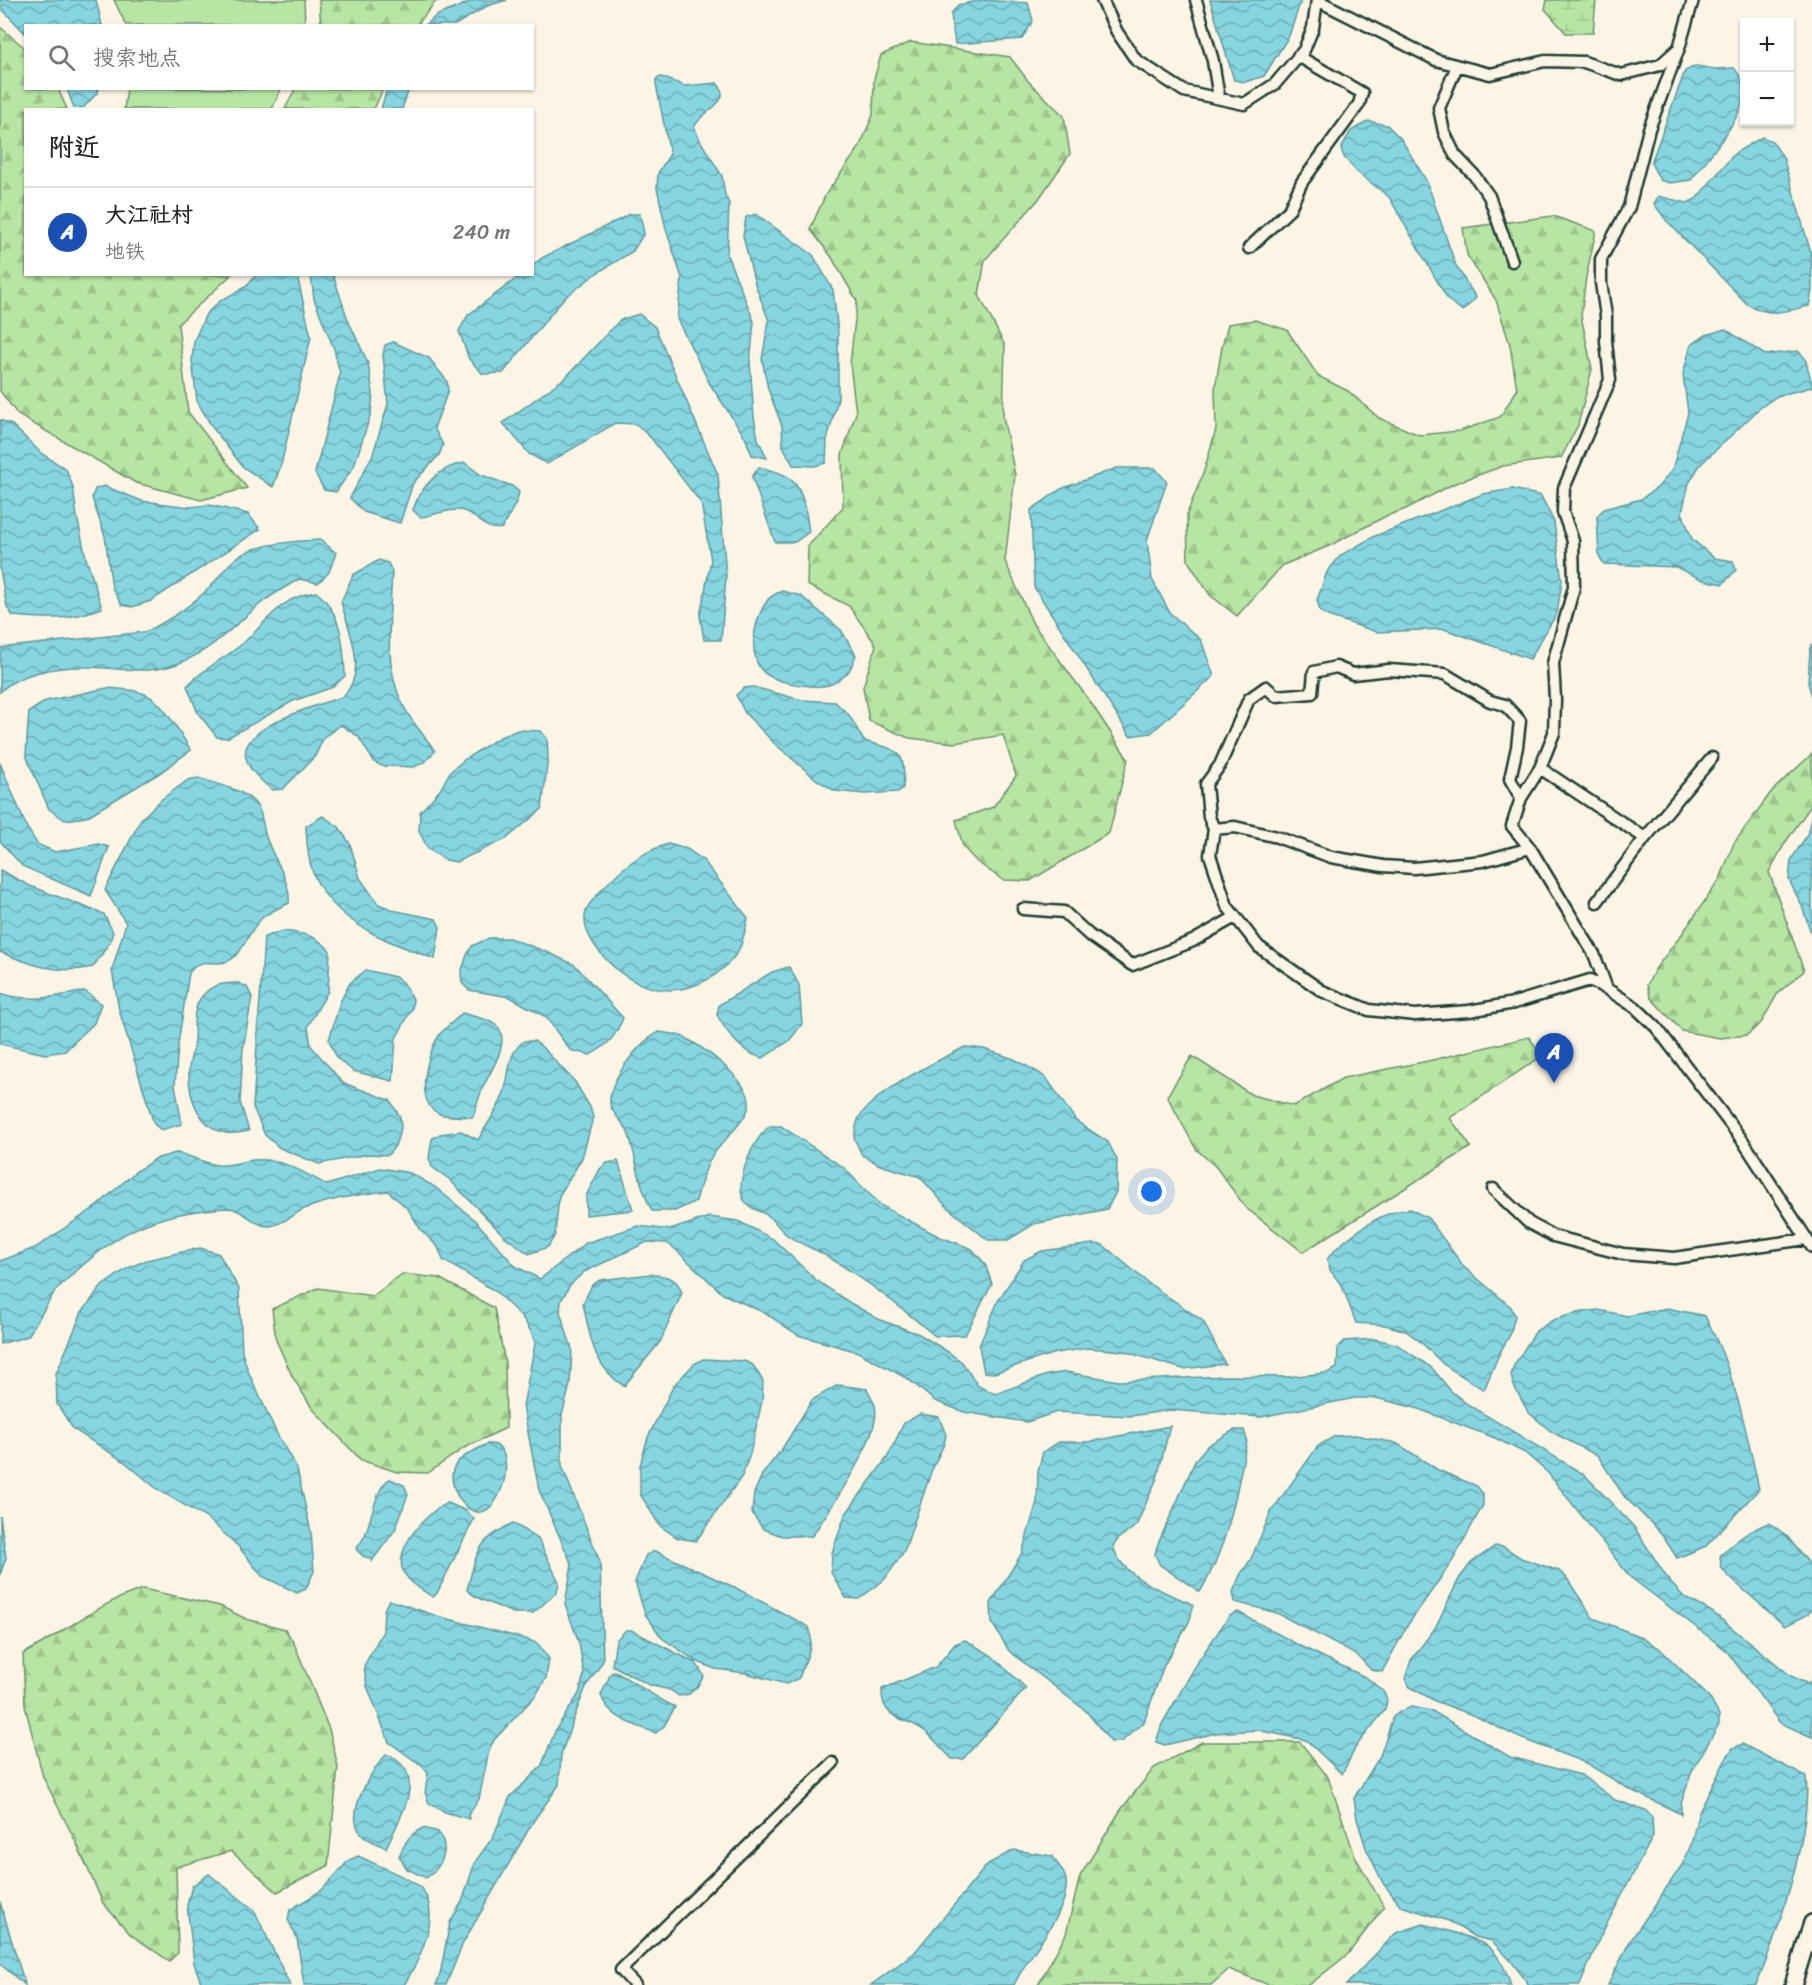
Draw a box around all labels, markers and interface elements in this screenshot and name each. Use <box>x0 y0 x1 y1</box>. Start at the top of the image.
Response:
map controls <box>1740 18 1794 126</box>
button: + <box>1740 18 1794 72</box>
search box <box>24 24 534 90</box>
text: 搜索地点 <box>93 38 181 77</box>
icon: search <box>45 41 78 74</box>
button: − <box>1740 72 1794 126</box>
text: 附近 <box>48 124 100 170</box>
text: 大江社村 <box>105 195 193 234</box>
text: A <box>61 215 74 250</box>
text: 240 m <box>453 215 510 250</box>
text: 地铁 <box>105 234 145 269</box>
pin: A <box>1534 1034 1574 1083</box>
your location <box>1137 1177 1166 1206</box>

